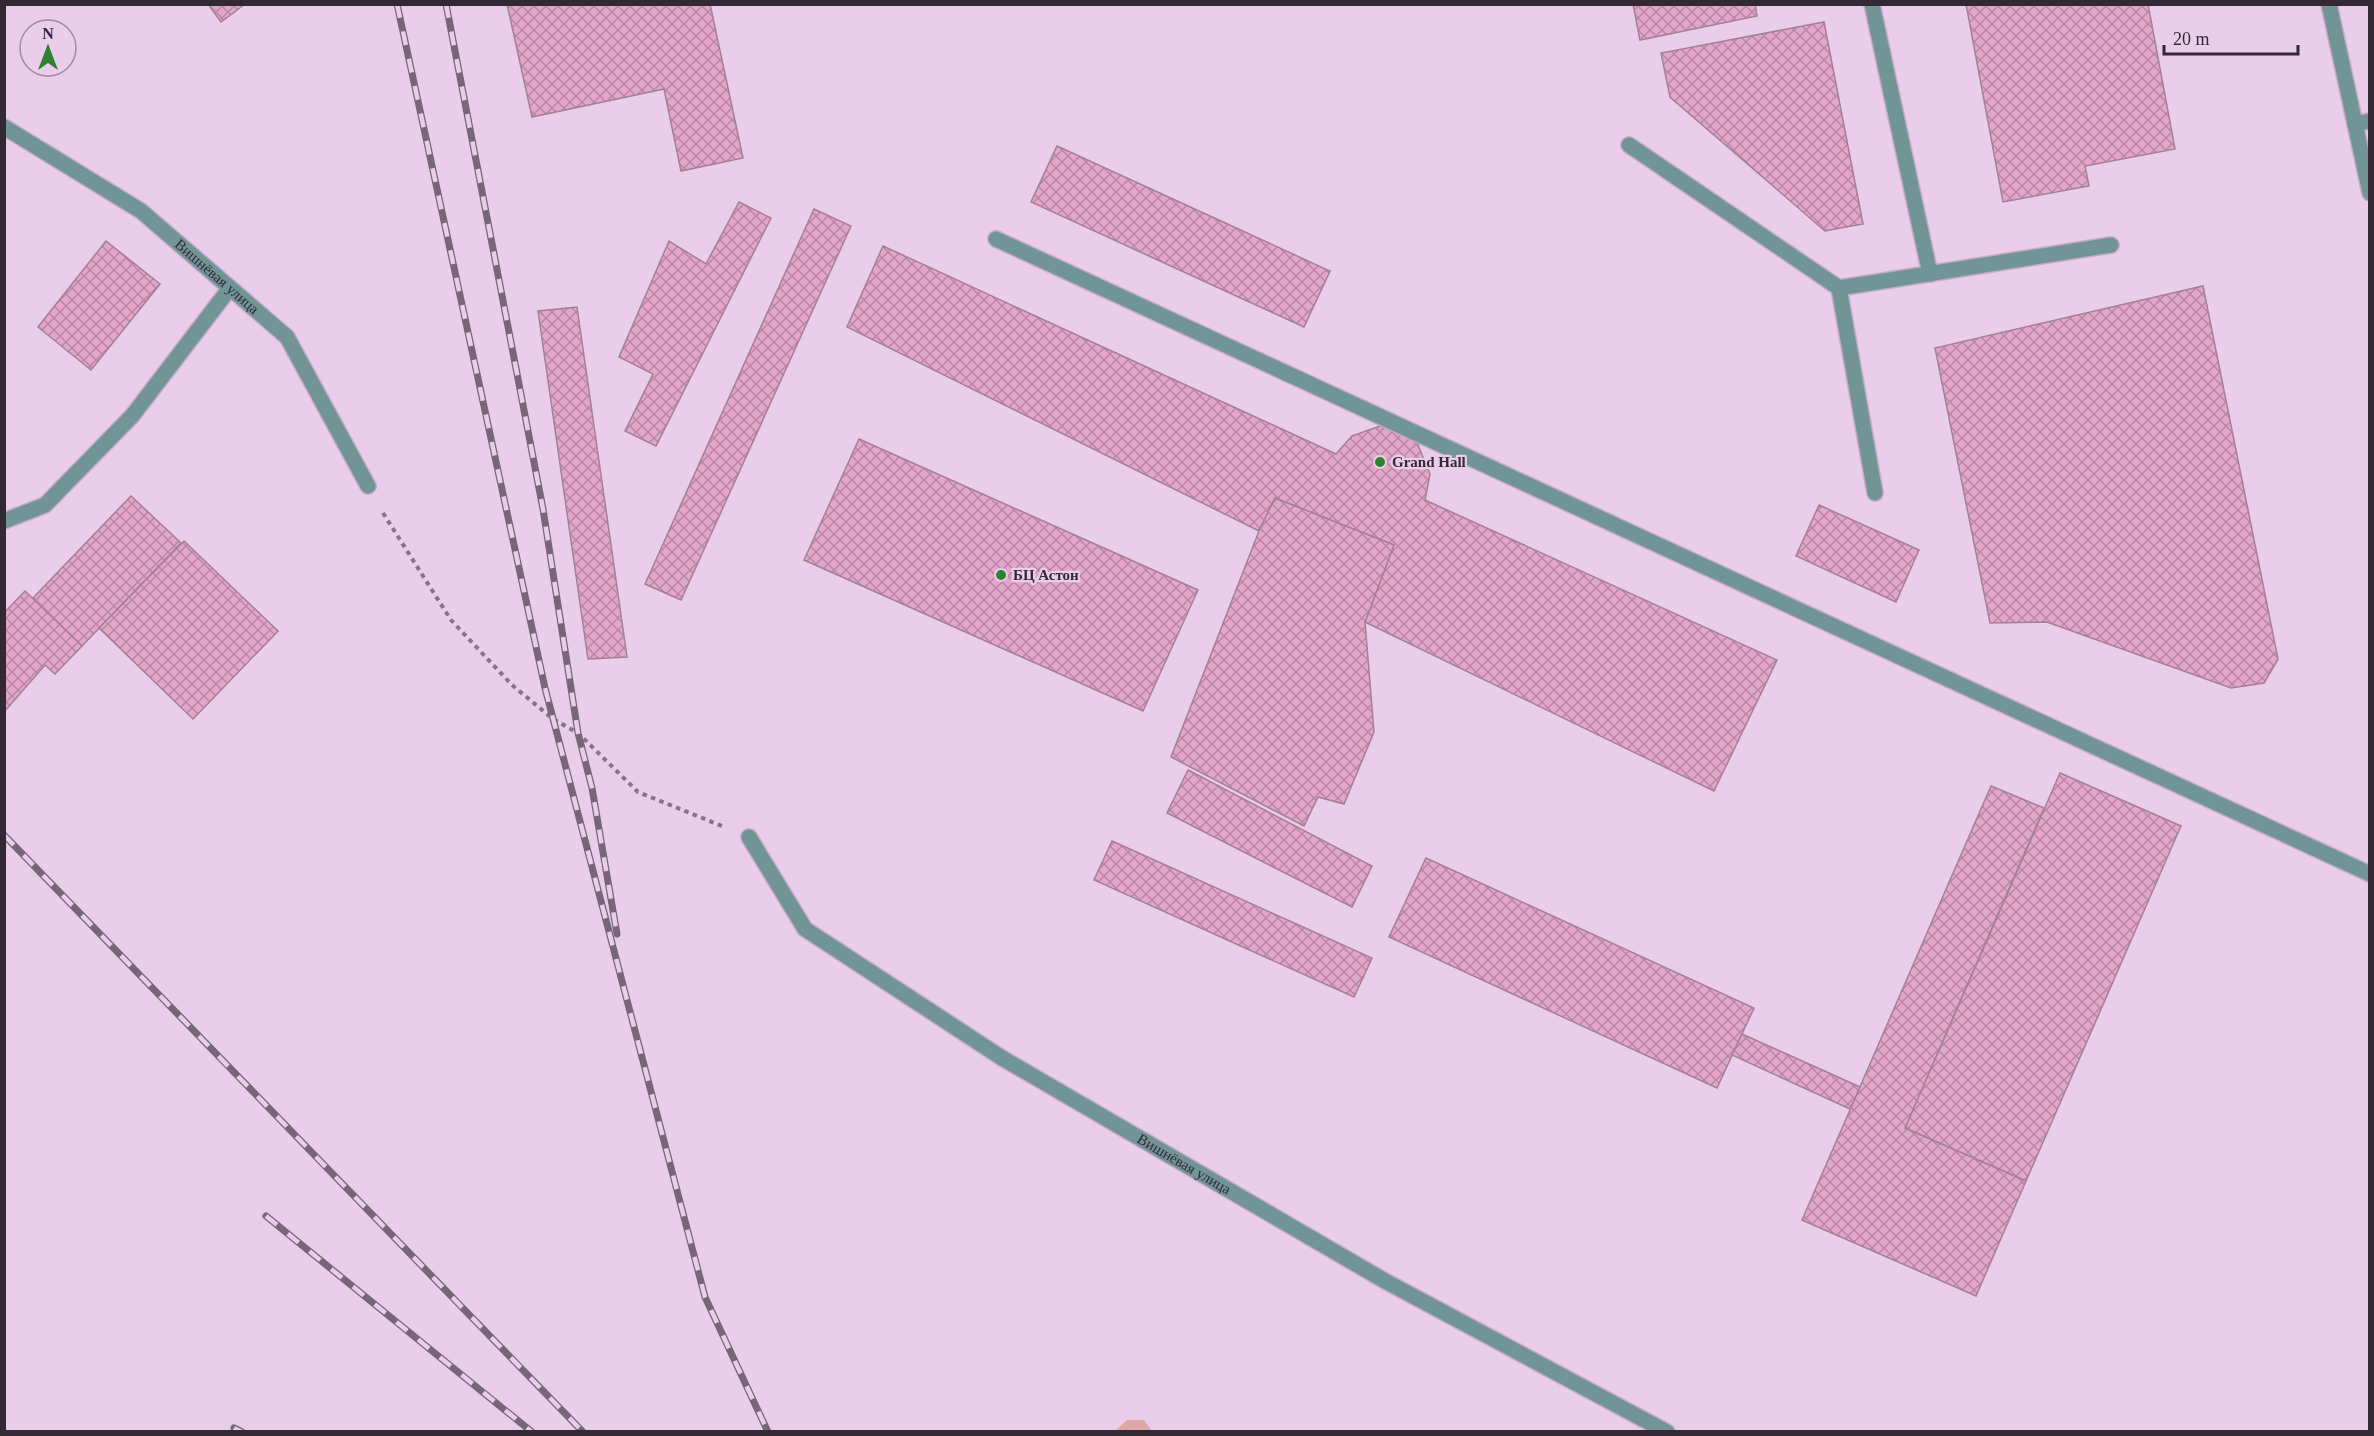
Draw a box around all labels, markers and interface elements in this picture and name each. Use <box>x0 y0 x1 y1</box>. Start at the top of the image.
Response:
north arrow <box>18 18 78 78</box>
scale bar <box>2164 18 2298 56</box>
text: N <box>42 25 54 42</box>
text: 20 m <box>2173 29 2210 49</box>
street label: Вишнёвая улица <box>172 236 262 317</box>
place label: Grand Hall <box>1392 454 1466 470</box>
marker: Grand Hall <box>1373 455 1387 469</box>
place label: БЦ Астон <box>1013 567 1079 583</box>
marker: БЦ Астон <box>994 568 1008 582</box>
street label: Вишнёвая улица <box>1135 1131 1234 1198</box>

